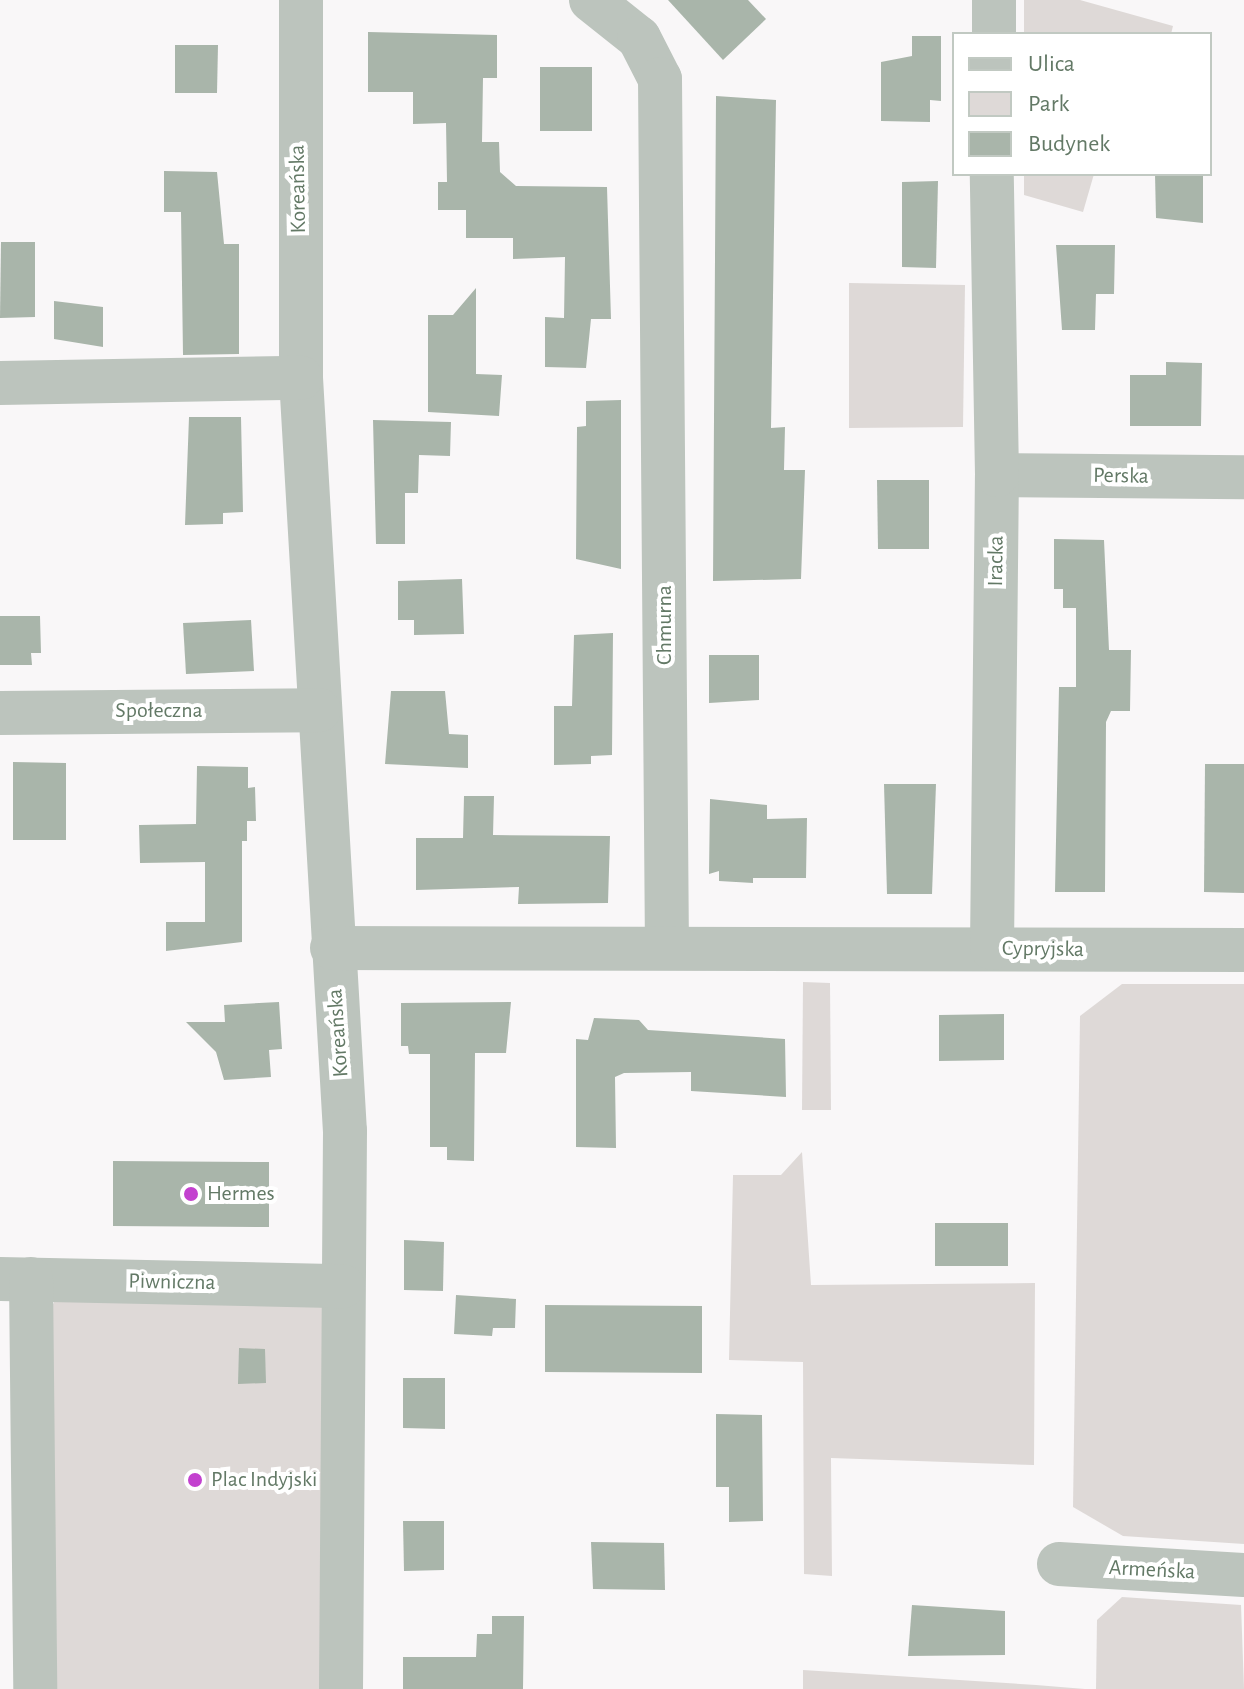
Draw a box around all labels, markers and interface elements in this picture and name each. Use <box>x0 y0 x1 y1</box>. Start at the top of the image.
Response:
legend <box>952 32 1212 176</box>
text: Ulica <box>1028 52 1075 76</box>
text: Park <box>1028 92 1069 116</box>
text: Budynek <box>1028 132 1110 156</box>
street label: Koreańska <box>284 145 312 233</box>
street label: Perska <box>1093 462 1149 490</box>
street label: Iracka <box>982 535 1010 587</box>
street label: Chmurna <box>652 585 678 665</box>
street label: Społeczna <box>115 698 203 724</box>
street label: Cypryjska <box>1002 935 1084 963</box>
street label: Koreańska <box>322 988 354 1078</box>
place label: Hermes <box>207 1181 275 1207</box>
marker: Hermes <box>182 1185 200 1203</box>
street label: Piwniczna <box>128 1268 216 1296</box>
place label: Plac Indyjski <box>211 1467 317 1493</box>
marker: Plac Indyjski <box>186 1471 204 1489</box>
street label: Armeńska <box>1108 1555 1196 1585</box>

